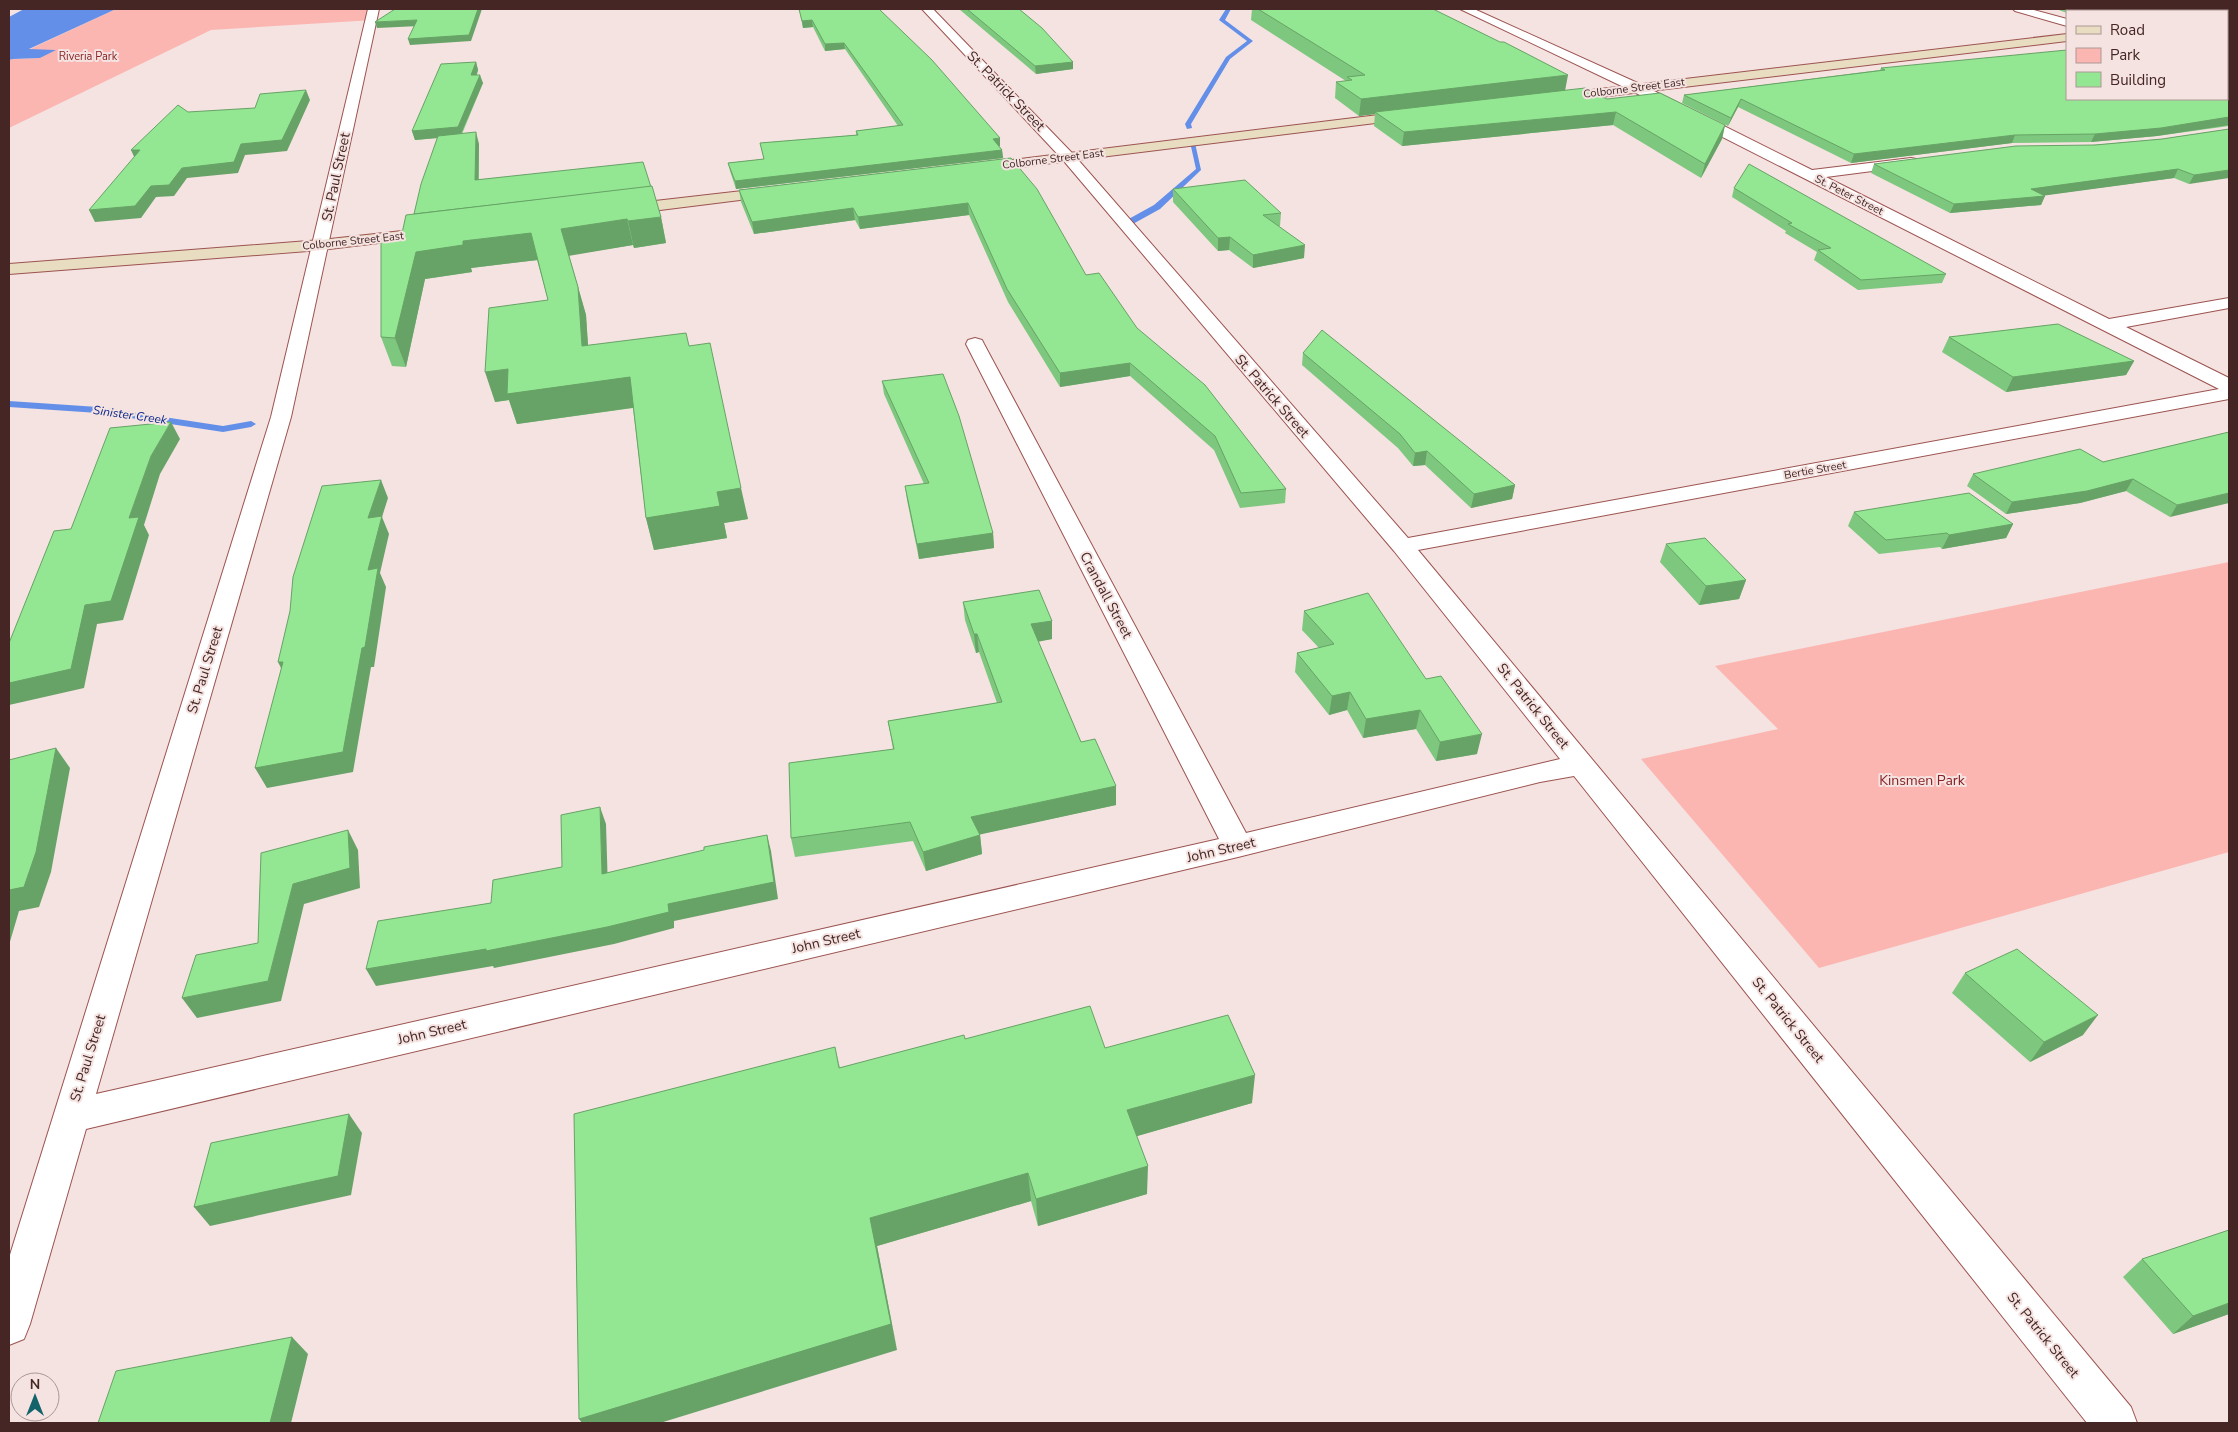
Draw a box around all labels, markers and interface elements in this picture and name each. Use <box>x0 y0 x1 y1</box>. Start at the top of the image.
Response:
legend <box>2066 10 2228 100</box>
text: Road <box>2110 20 2145 40</box>
text: Park <box>2110 45 2140 65</box>
street label: St. Patrick Street <box>963 47 1049 135</box>
park label: Riveria Park <box>59 49 118 64</box>
text: Building <box>2110 70 2166 90</box>
street label: Colborne Street East <box>1583 74 1686 102</box>
street label: St. Paul Street <box>317 131 355 223</box>
street label: Colborne Street East <box>1002 145 1105 173</box>
street label: St. Peter Street <box>1812 171 1886 219</box>
street label: Colborne Street East <box>302 228 405 254</box>
street label: St. Patrick Street <box>1230 350 1314 442</box>
water label: Sinister Creek <box>92 402 169 428</box>
street label: Bertie Street <box>1783 457 1847 483</box>
street label: Crandall Street <box>1075 548 1137 642</box>
street label: St. Paul Street <box>183 624 227 716</box>
street label: St. Patrick Street <box>1493 659 1573 753</box>
park label: Kinsmen Park <box>1879 771 1966 790</box>
street label: John Street <box>1184 833 1257 867</box>
street label: John Street <box>789 924 862 958</box>
street label: St. Patrick Street <box>1748 973 1828 1067</box>
street label: St. Paul Street <box>66 1012 110 1104</box>
street label: John Street <box>395 1015 468 1049</box>
street label: St. Patrick Street <box>2003 1288 2083 1382</box>
north arrow <box>10 1372 60 1422</box>
text: N <box>30 1375 40 1394</box>

